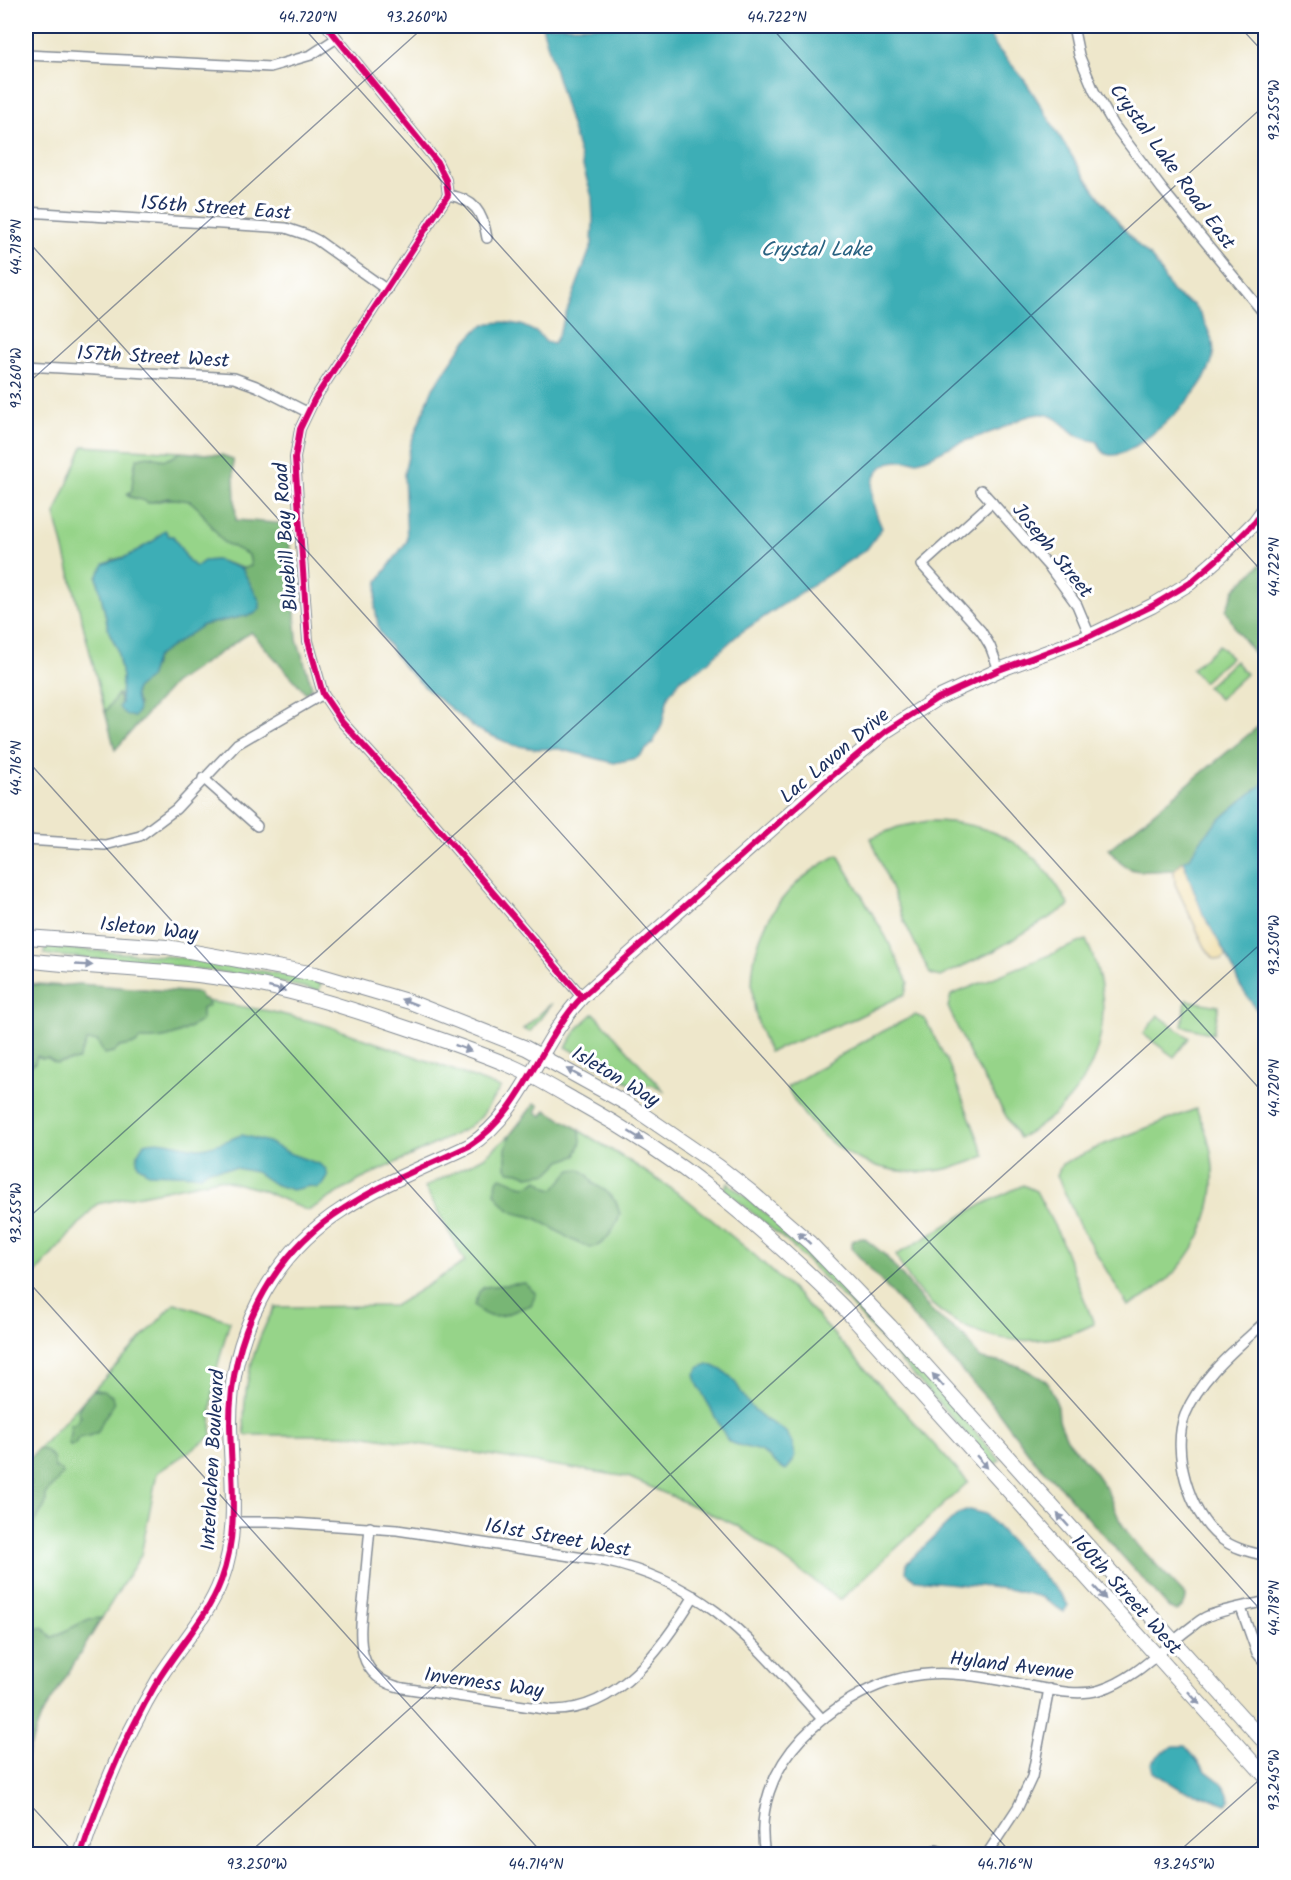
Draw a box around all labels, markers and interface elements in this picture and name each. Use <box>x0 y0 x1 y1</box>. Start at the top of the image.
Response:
text: 44.720°N <box>279 6 337 30</box>
text: 93.260°W <box>387 6 448 30</box>
text: 44.722°N <box>747 6 807 30</box>
street label: Crystal Lake Road East <box>1100 77 1243 257</box>
text: 93.255°W <box>1263 79 1287 141</box>
street label: 156th Street East <box>140 188 292 230</box>
text: 44.718°N <box>5 219 29 275</box>
water label: Crystal Lake <box>761 234 874 267</box>
street label: 157th Street West <box>76 338 230 378</box>
text: 93.260°W <box>5 347 29 408</box>
street label: Bluebill Bay Road <box>266 460 308 612</box>
street label: Joseph Street <box>1003 497 1100 606</box>
text: 44.722°N <box>1263 537 1287 597</box>
street label: Lac Lavon Drive <box>773 701 897 812</box>
text: 44.716°N <box>5 740 29 796</box>
street label: Isleton Way <box>98 909 200 951</box>
text: 93.250°W <box>1263 914 1287 975</box>
one-way arrow <box>74 960 93 970</box>
one-way arrow <box>268 984 286 994</box>
one-way arrow <box>400 996 418 1006</box>
street label: Isleton Way <box>565 1039 666 1117</box>
one-way arrow <box>454 1043 472 1053</box>
text: 44.720°N <box>1263 1059 1287 1117</box>
one-way arrow <box>566 1069 583 1079</box>
one-way arrow <box>628 1130 644 1141</box>
text: 93.255°W <box>5 1182 29 1244</box>
one-way arrow <box>797 1232 812 1245</box>
street label: Interlachen Boulevard <box>193 1368 235 1552</box>
one-way arrow <box>931 1372 945 1387</box>
one-way arrow <box>975 1454 988 1469</box>
street label: 161st Street West <box>482 1510 633 1568</box>
one-way arrow <box>1056 1512 1070 1527</box>
street label: 160th Street West <box>1062 1528 1189 1663</box>
text: 44.718°N <box>1263 1580 1287 1636</box>
one-way arrow <box>1093 1585 1106 1600</box>
street label: Hyland Avenue <box>948 1644 1076 1690</box>
street label: Inverness Way <box>422 1660 546 1708</box>
one-way arrow <box>1187 1691 1201 1706</box>
text: 93.245°W <box>1263 1749 1287 1811</box>
text: 93.250°W <box>227 1853 288 1877</box>
text: 44.714°N <box>508 1853 564 1877</box>
text: 44.716°N <box>977 1853 1033 1877</box>
text: 93.245°W <box>1153 1853 1215 1877</box>

